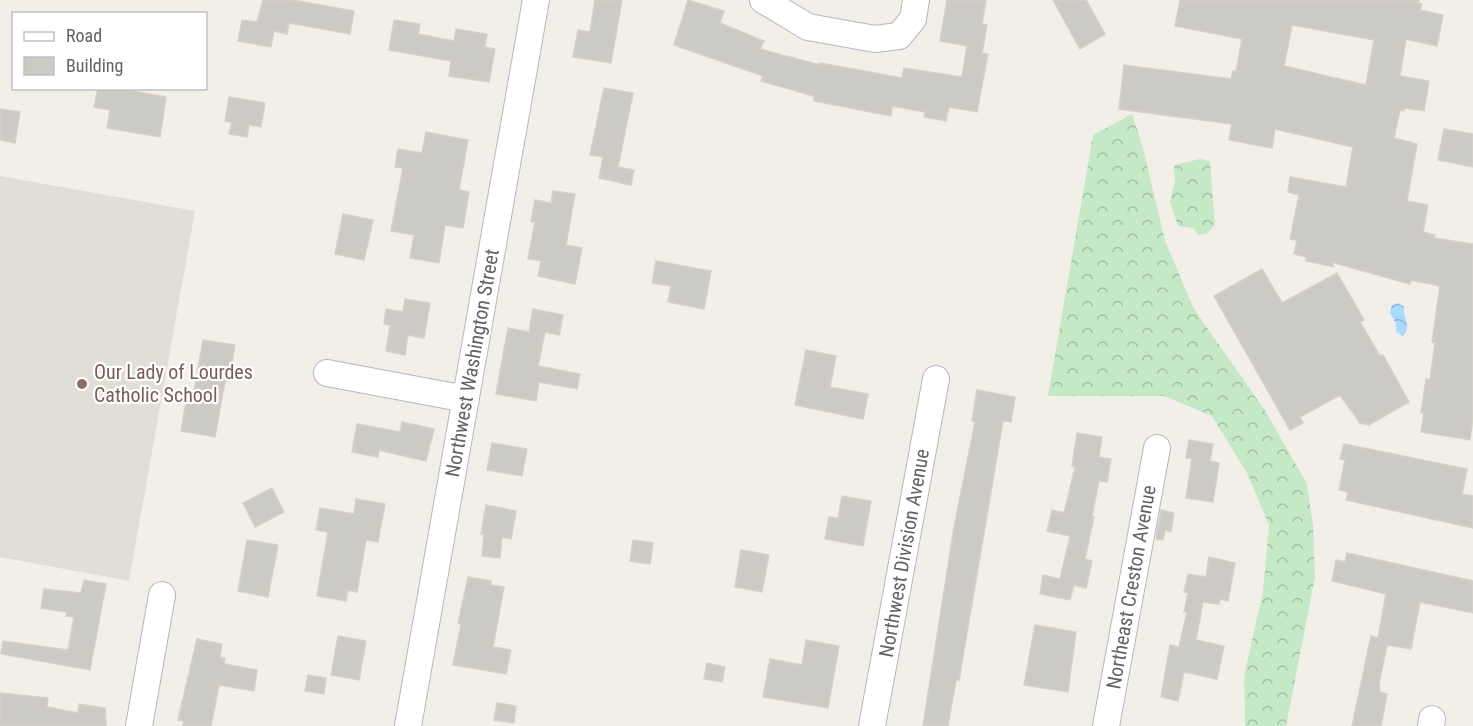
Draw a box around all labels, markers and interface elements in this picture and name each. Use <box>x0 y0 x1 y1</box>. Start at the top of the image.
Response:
legend <box>12 12 207 90</box>
text: Road <box>66 25 102 46</box>
text: Building <box>66 55 123 76</box>
street label: Northwest Washington Street <box>440 247 504 479</box>
place label: Our Lady of Lourdes Catholic School <box>94 360 253 407</box>
marker: Our Lady of Lourdes Catholic School <box>75 377 89 391</box>
street label: Northwest Division Avenue <box>874 447 934 659</box>
street label: Northeast Creston Avenue <box>1101 483 1161 691</box>

